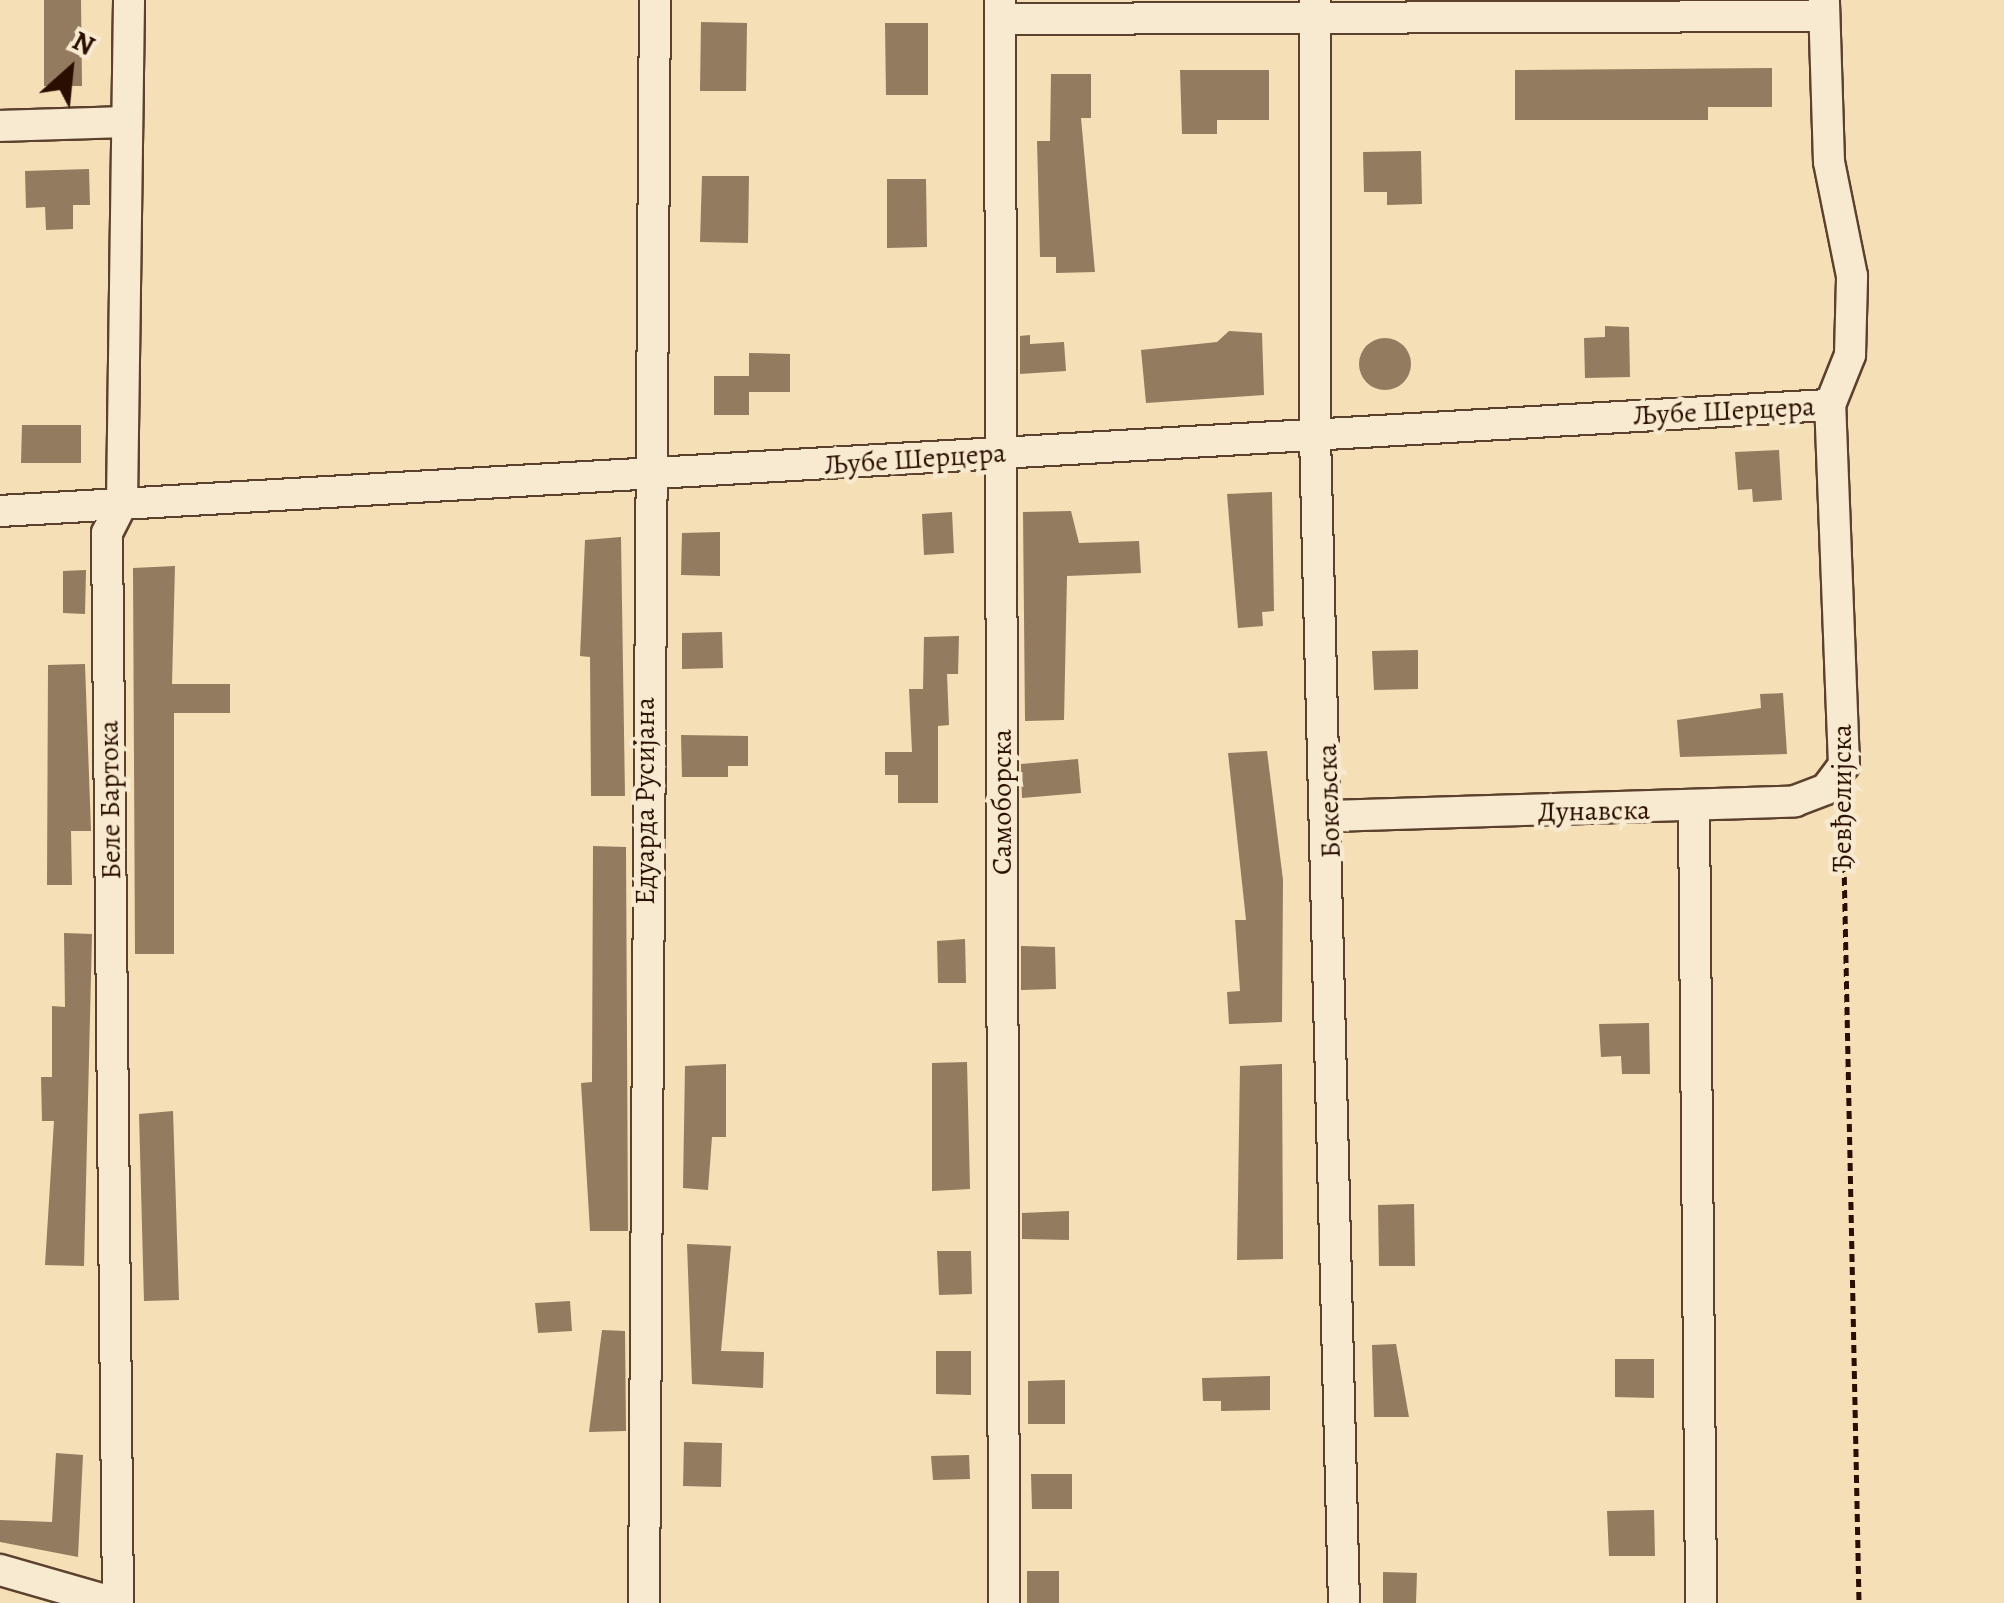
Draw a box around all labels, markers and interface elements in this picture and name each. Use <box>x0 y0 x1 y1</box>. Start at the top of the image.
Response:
north arrow <box>20 20 120 120</box>
text: N <box>66 22 101 65</box>
street label: Љубе Шерцера <box>1632 389 1816 433</box>
street label: Љубе Шерцера <box>823 436 1007 482</box>
street label: Едуарда Русијана <box>628 697 662 905</box>
street label: Беле Бартока <box>92 720 128 880</box>
street label: Ђевђелијска <box>1825 724 1859 872</box>
street label: Самоборска <box>985 729 1019 875</box>
street label: Бокељска <box>1310 743 1348 859</box>
street label: Дунавска <box>1538 793 1650 829</box>

